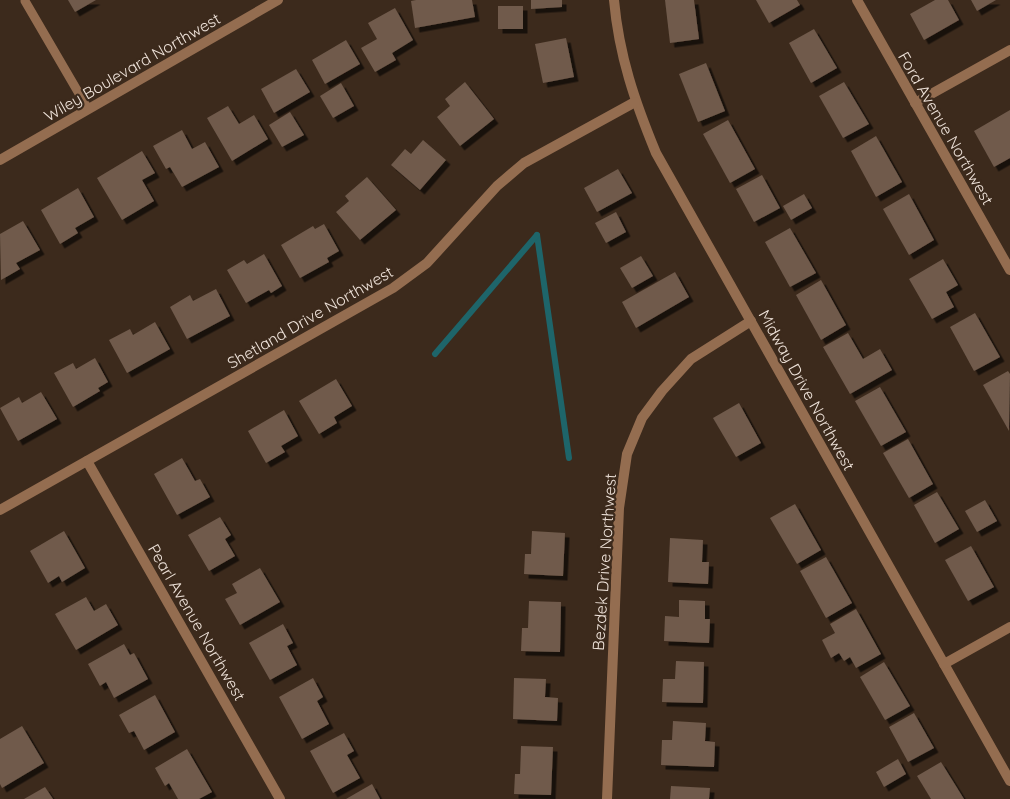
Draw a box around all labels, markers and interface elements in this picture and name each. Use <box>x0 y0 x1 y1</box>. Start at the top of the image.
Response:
street label: Wiley Boulevard Northwest <box>40 8 224 126</box>
street label: Ford Avenue Northwest <box>894 48 998 208</box>
street label: Shetland Drive Northwest <box>224 261 396 373</box>
street label: Midway Drive Northwest <box>755 306 859 474</box>
street label: Bezdek Drive Northwest <box>588 473 620 651</box>
street label: Pearl Avenue Northwest <box>144 540 250 704</box>

